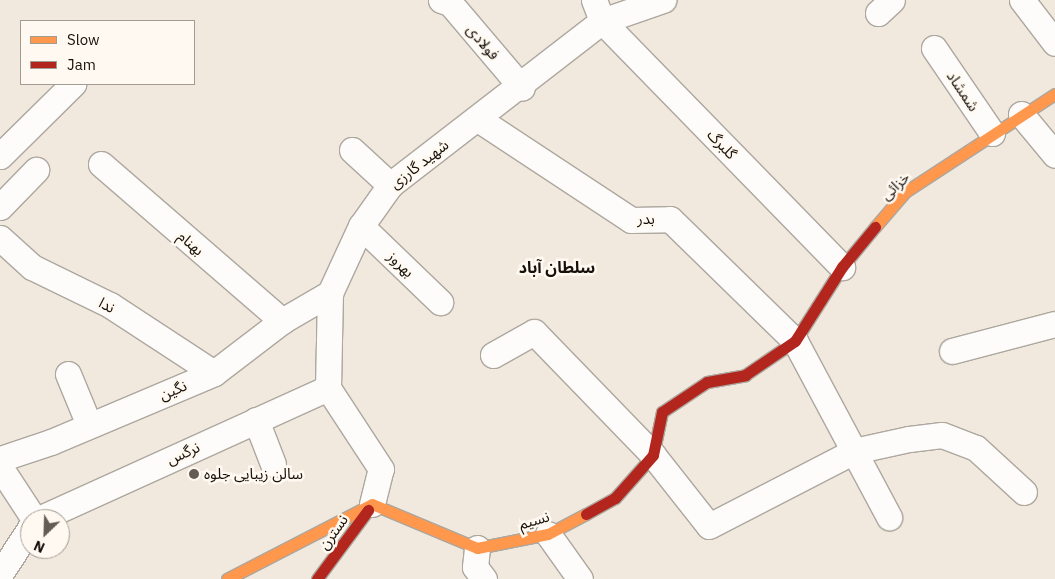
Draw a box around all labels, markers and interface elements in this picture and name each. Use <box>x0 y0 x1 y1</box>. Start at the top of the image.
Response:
legend <box>20 20 195 85</box>
street label: فولادی <box>463 21 503 63</box>
text: Slow <box>67 30 100 49</box>
text: Jam <box>67 55 96 74</box>
street label: شمشاد <box>943 67 983 115</box>
street label: گلبرگ <box>704 125 740 163</box>
street label: شهید گارزی <box>386 136 452 192</box>
street label: خزائی <box>877 168 913 204</box>
street label: بدر <box>637 210 655 228</box>
street label: بهنام <box>174 227 208 259</box>
street label: بهروز <box>384 247 418 281</box>
district label: سلطان آباد <box>519 257 595 277</box>
street label: ندا <box>96 293 118 317</box>
street label: نگین <box>157 376 189 404</box>
street label: نرگس <box>164 438 202 468</box>
place label: سالن زیبایی جلوه <box>204 465 303 483</box>
marker: سالن زیبایی جلوه <box>188 468 200 480</box>
street label: نسیم <box>517 507 551 533</box>
north arrow <box>20 509 70 559</box>
street label: نسترن <box>314 511 352 553</box>
text: N <box>31 537 48 557</box>

